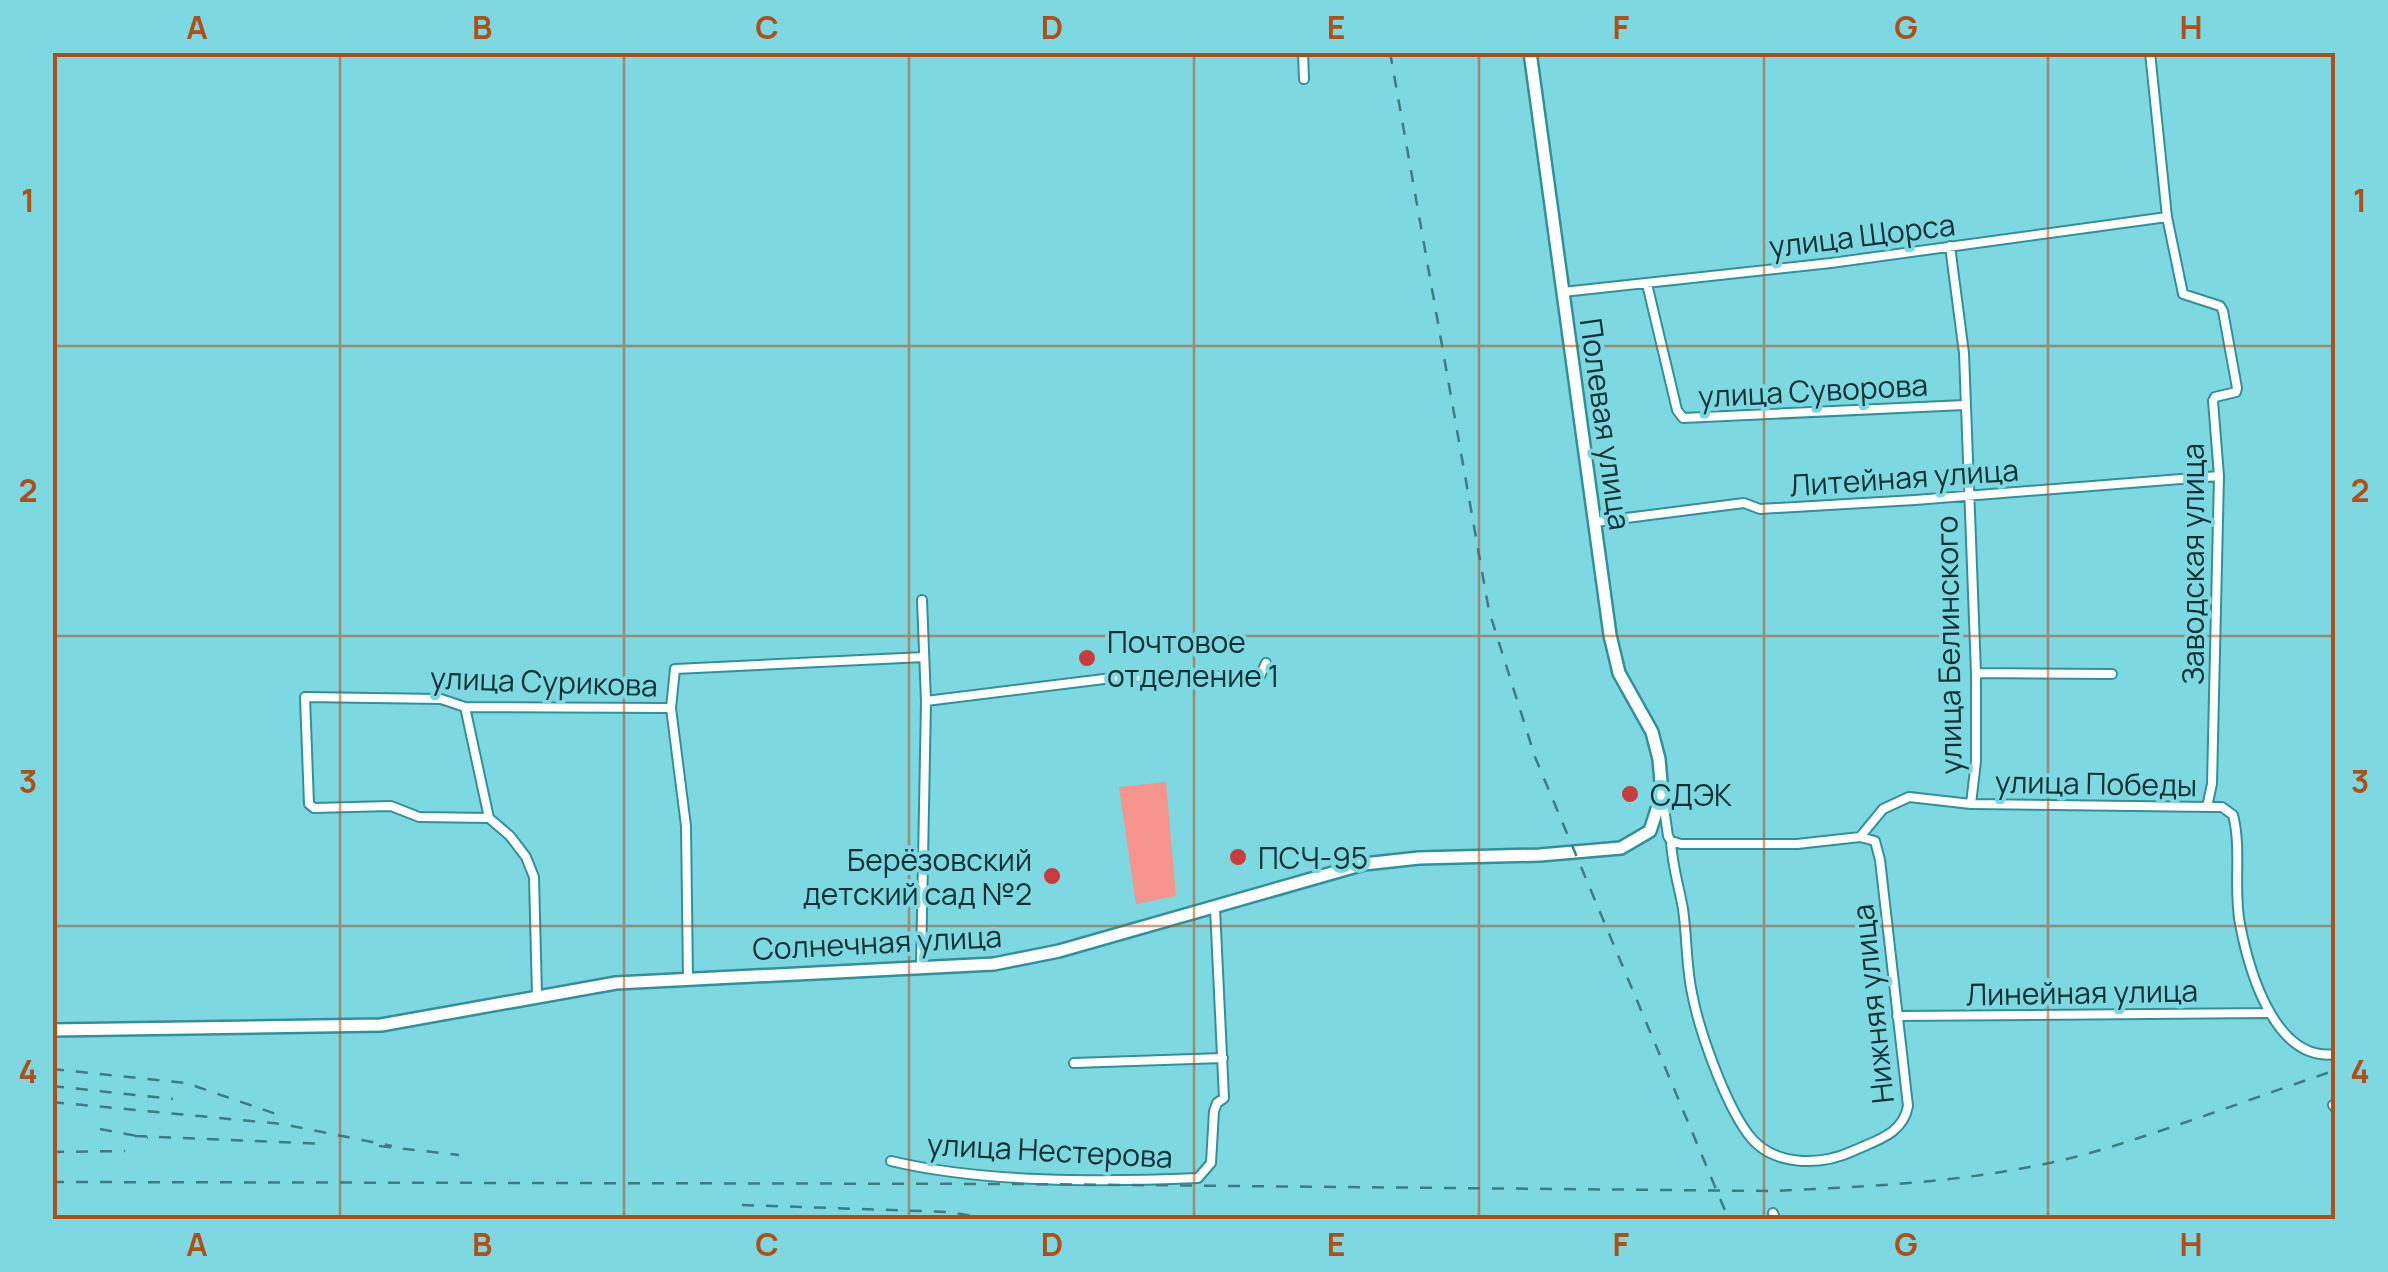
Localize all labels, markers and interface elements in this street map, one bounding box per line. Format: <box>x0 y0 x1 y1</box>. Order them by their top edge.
text: A <box>186 5 208 49</box>
text: B <box>472 5 492 49</box>
text: C <box>755 5 779 49</box>
text: D <box>1041 5 1063 49</box>
text: E <box>1327 5 1345 49</box>
text: F <box>1613 5 1630 49</box>
text: G <box>1894 5 1918 49</box>
text: H <box>2179 5 2203 49</box>
text: 1 <box>21 178 35 222</box>
text: 1 <box>2353 178 2367 222</box>
street label: улица Щорса <box>1767 203 1957 267</box>
street label: Полевая улица <box>1571 316 1641 532</box>
street label: улица Суворова <box>1697 364 1929 416</box>
street label: Заводская улица <box>2172 443 2213 685</box>
street label: Литейная улица <box>1788 449 2020 505</box>
text: 2 <box>18 468 38 512</box>
text: 2 <box>2350 468 2370 512</box>
street label: улица Белинского <box>1925 515 1971 775</box>
place label: Почтовое отделение 1 <box>1107 621 1280 696</box>
marker: Почтовое отделение 1 <box>1076 647 1098 669</box>
street label: улица Сурикова <box>429 657 659 705</box>
text: 3 <box>19 759 37 803</box>
text: 3 <box>2351 759 2369 803</box>
street label: улица Победы <box>1994 761 2198 805</box>
place label: СДЭК <box>1650 774 1732 815</box>
marker: СДЭК <box>1619 783 1641 805</box>
place label: ПСЧ-95 <box>1258 837 1368 878</box>
place label: Берёзовский детский сад №2 <box>803 839 1032 914</box>
marker: ПСЧ-95 <box>1227 846 1249 868</box>
marker: Берёзовский детский сад №2 <box>1041 865 1063 887</box>
street label: Нижняя улица <box>1841 902 1903 1106</box>
street label: Солнечная улица <box>751 915 1003 969</box>
street label: Линейная улица <box>1966 969 2198 1015</box>
text: 4 <box>18 1049 38 1093</box>
text: 4 <box>2350 1049 2370 1093</box>
street label: улица Нестерова <box>926 1123 1174 1177</box>
text: A <box>186 1222 208 1266</box>
text: B <box>472 1222 492 1266</box>
text: C <box>755 1222 779 1266</box>
text: D <box>1041 1222 1063 1266</box>
text: E <box>1327 1222 1345 1266</box>
text: F <box>1613 1222 1630 1266</box>
text: G <box>1894 1222 1918 1266</box>
text: H <box>2179 1222 2203 1266</box>

